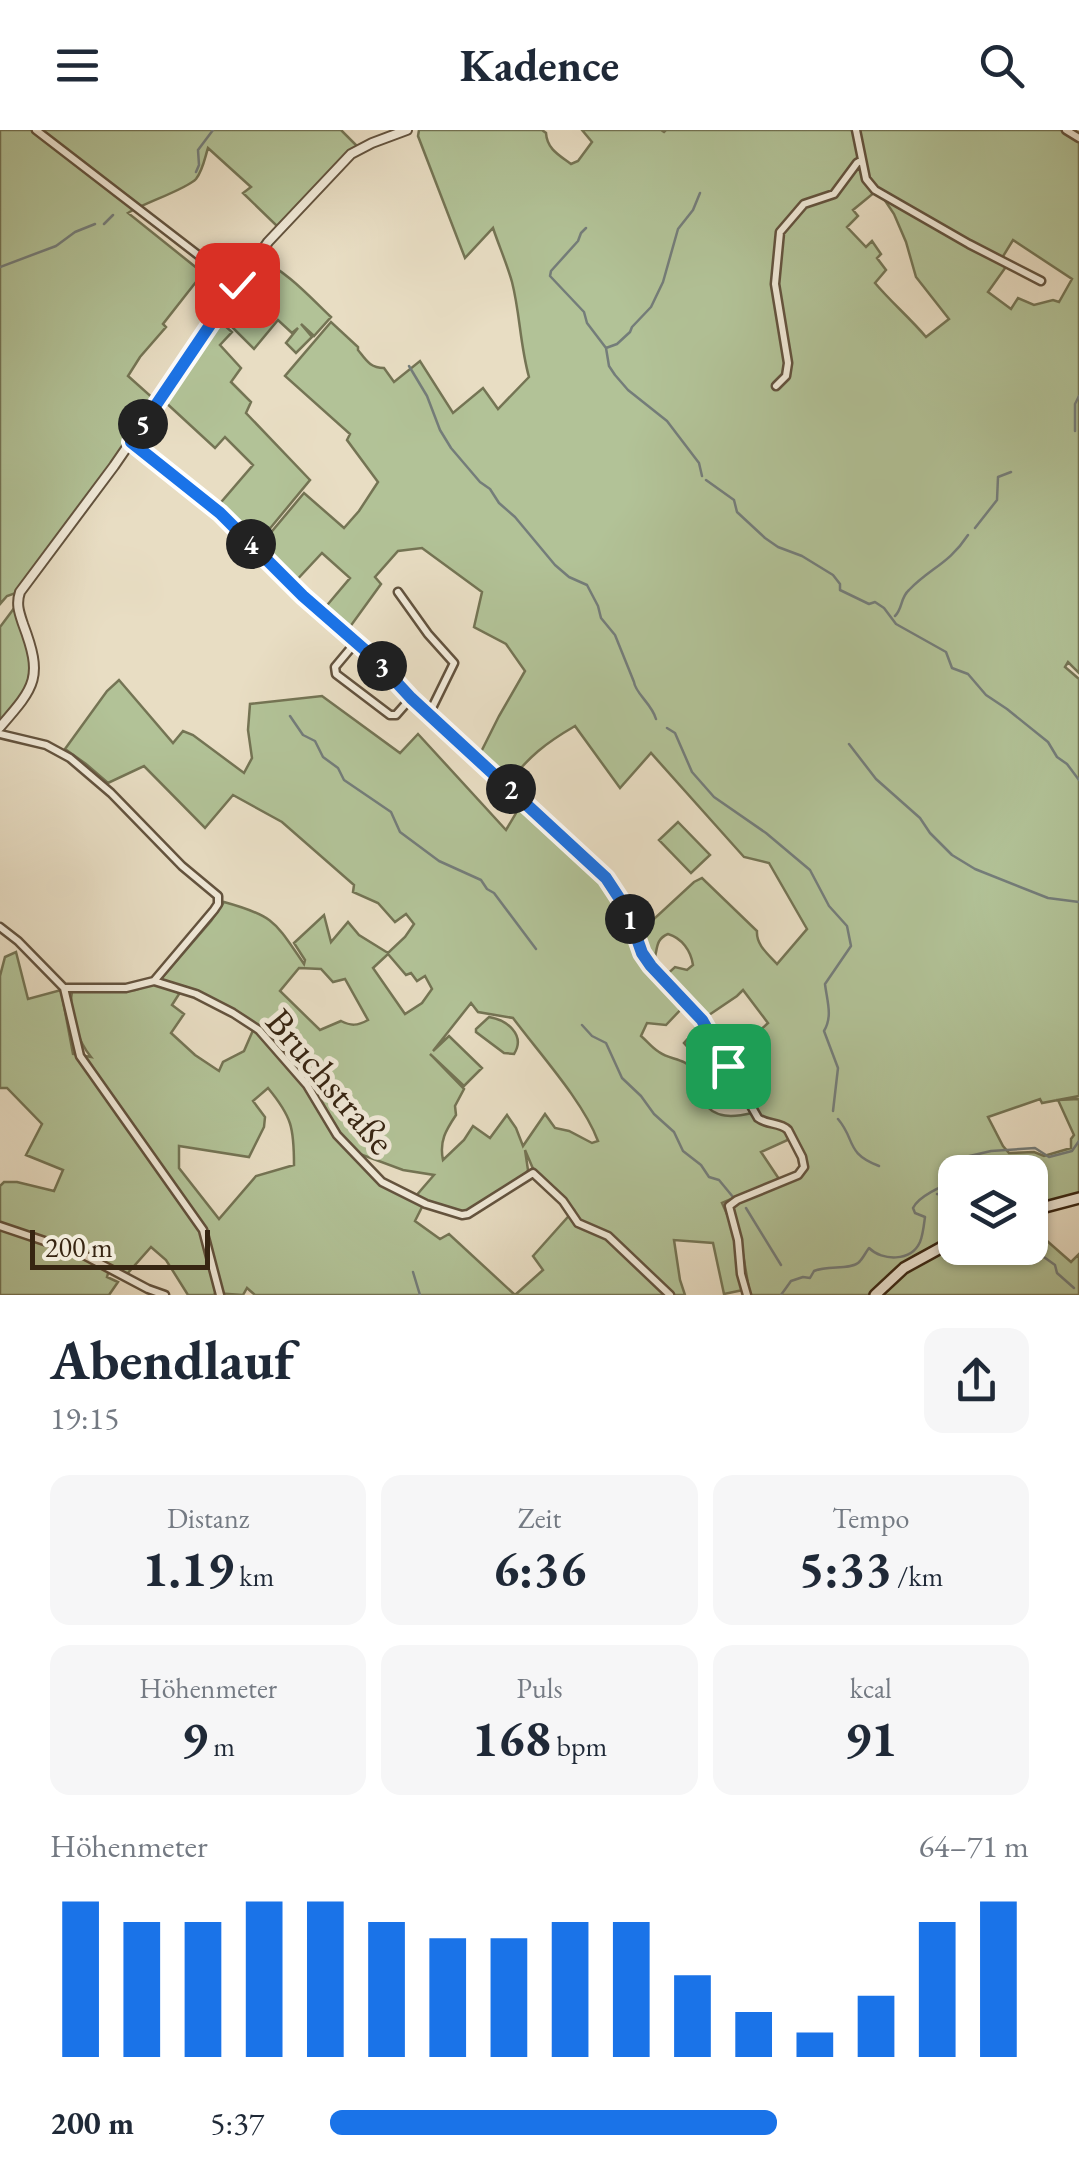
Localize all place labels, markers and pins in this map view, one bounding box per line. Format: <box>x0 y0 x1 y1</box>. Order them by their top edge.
pin <box>195 243 280 328</box>
pin: 5 <box>118 399 168 449</box>
pin: 4 <box>226 519 276 569</box>
pin: 3 <box>357 641 407 691</box>
pin: 2 <box>486 764 536 814</box>
pin: 1 <box>605 894 655 944</box>
pin <box>686 1024 771 1109</box>

